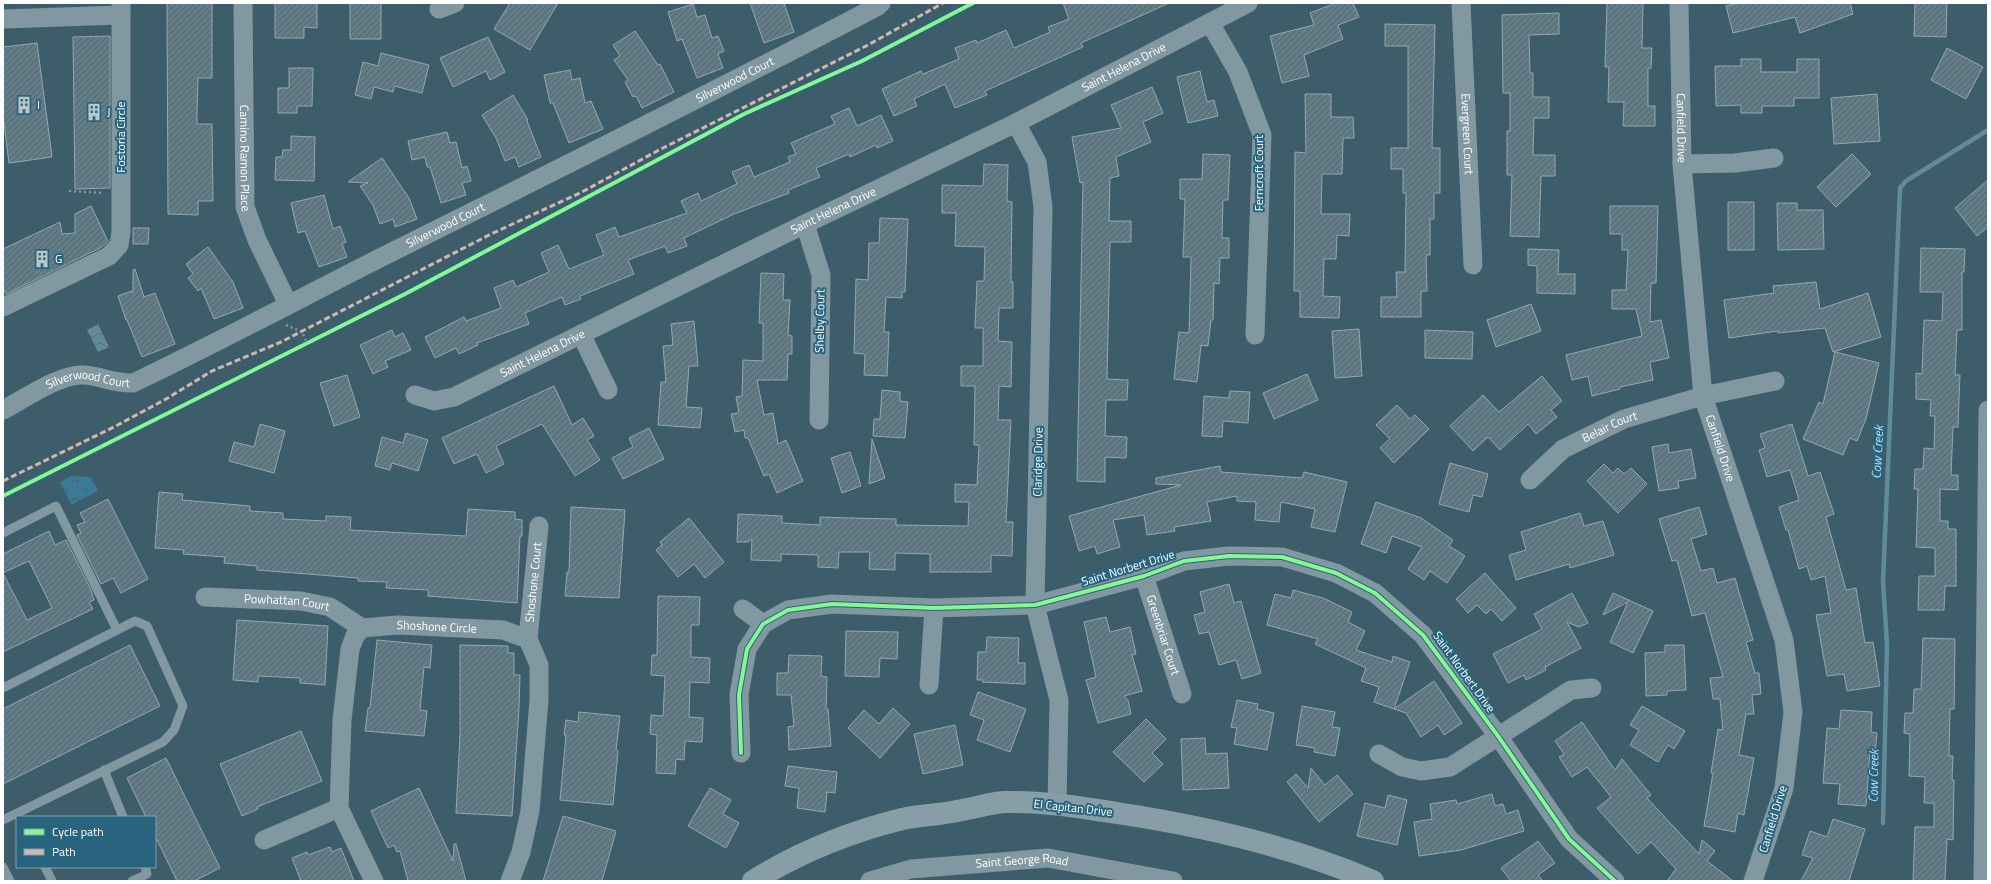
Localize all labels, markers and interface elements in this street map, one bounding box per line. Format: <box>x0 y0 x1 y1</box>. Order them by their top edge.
street label: Saint Helena Drive <box>1078 37 1169 97</box>
street label: Silverwood Court <box>692 51 778 107</box>
street label: Evergreen Court <box>1456 93 1479 176</box>
street label: Canfield Drive <box>1672 93 1692 163</box>
building icon: I <box>14 95 34 115</box>
place label: I <box>37 95 40 114</box>
street label: Fostoria Circle <box>111 101 130 173</box>
building icon: J <box>84 102 104 122</box>
place label: J <box>107 102 110 121</box>
street label: Camino Ramon Place <box>235 105 256 214</box>
street label: Ferncroft Court <box>1249 134 1268 211</box>
street label: Saint Helena Drive <box>787 181 879 239</box>
street label: Silverwood Court <box>402 197 489 253</box>
building icon: G <box>32 249 52 269</box>
place label: G <box>55 249 62 268</box>
street label: Shelby Court <box>809 288 830 353</box>
street label: Saint Helena Drive <box>496 324 588 382</box>
street label: Silverwood Court <box>42 365 131 394</box>
street label: Belair Court <box>1578 405 1640 447</box>
street label: Canfield Drive <box>1701 412 1741 484</box>
water label: Cow Creek <box>1866 423 1888 479</box>
street label: Claridge Drive <box>1027 427 1048 497</box>
street label: Shoshone Court <box>520 541 546 623</box>
street label: Saint Norbert Drive <box>1079 544 1177 591</box>
street label: Powhattan Court <box>244 589 332 616</box>
street label: Greenbriar Court <box>1142 592 1186 678</box>
street label: Shoshone Circle <box>396 615 477 638</box>
street label: Saint Norbert Drive <box>1428 627 1500 716</box>
water label: Cow Creek <box>1863 747 1884 803</box>
street label: Canfield Drive <box>1753 783 1792 855</box>
street label: El Capitan Drive <box>1033 794 1113 821</box>
legend <box>16 816 156 868</box>
text: Cycle path <box>52 822 104 841</box>
text: Path <box>52 842 76 861</box>
street label: Saint George Road <box>975 848 1070 873</box>

